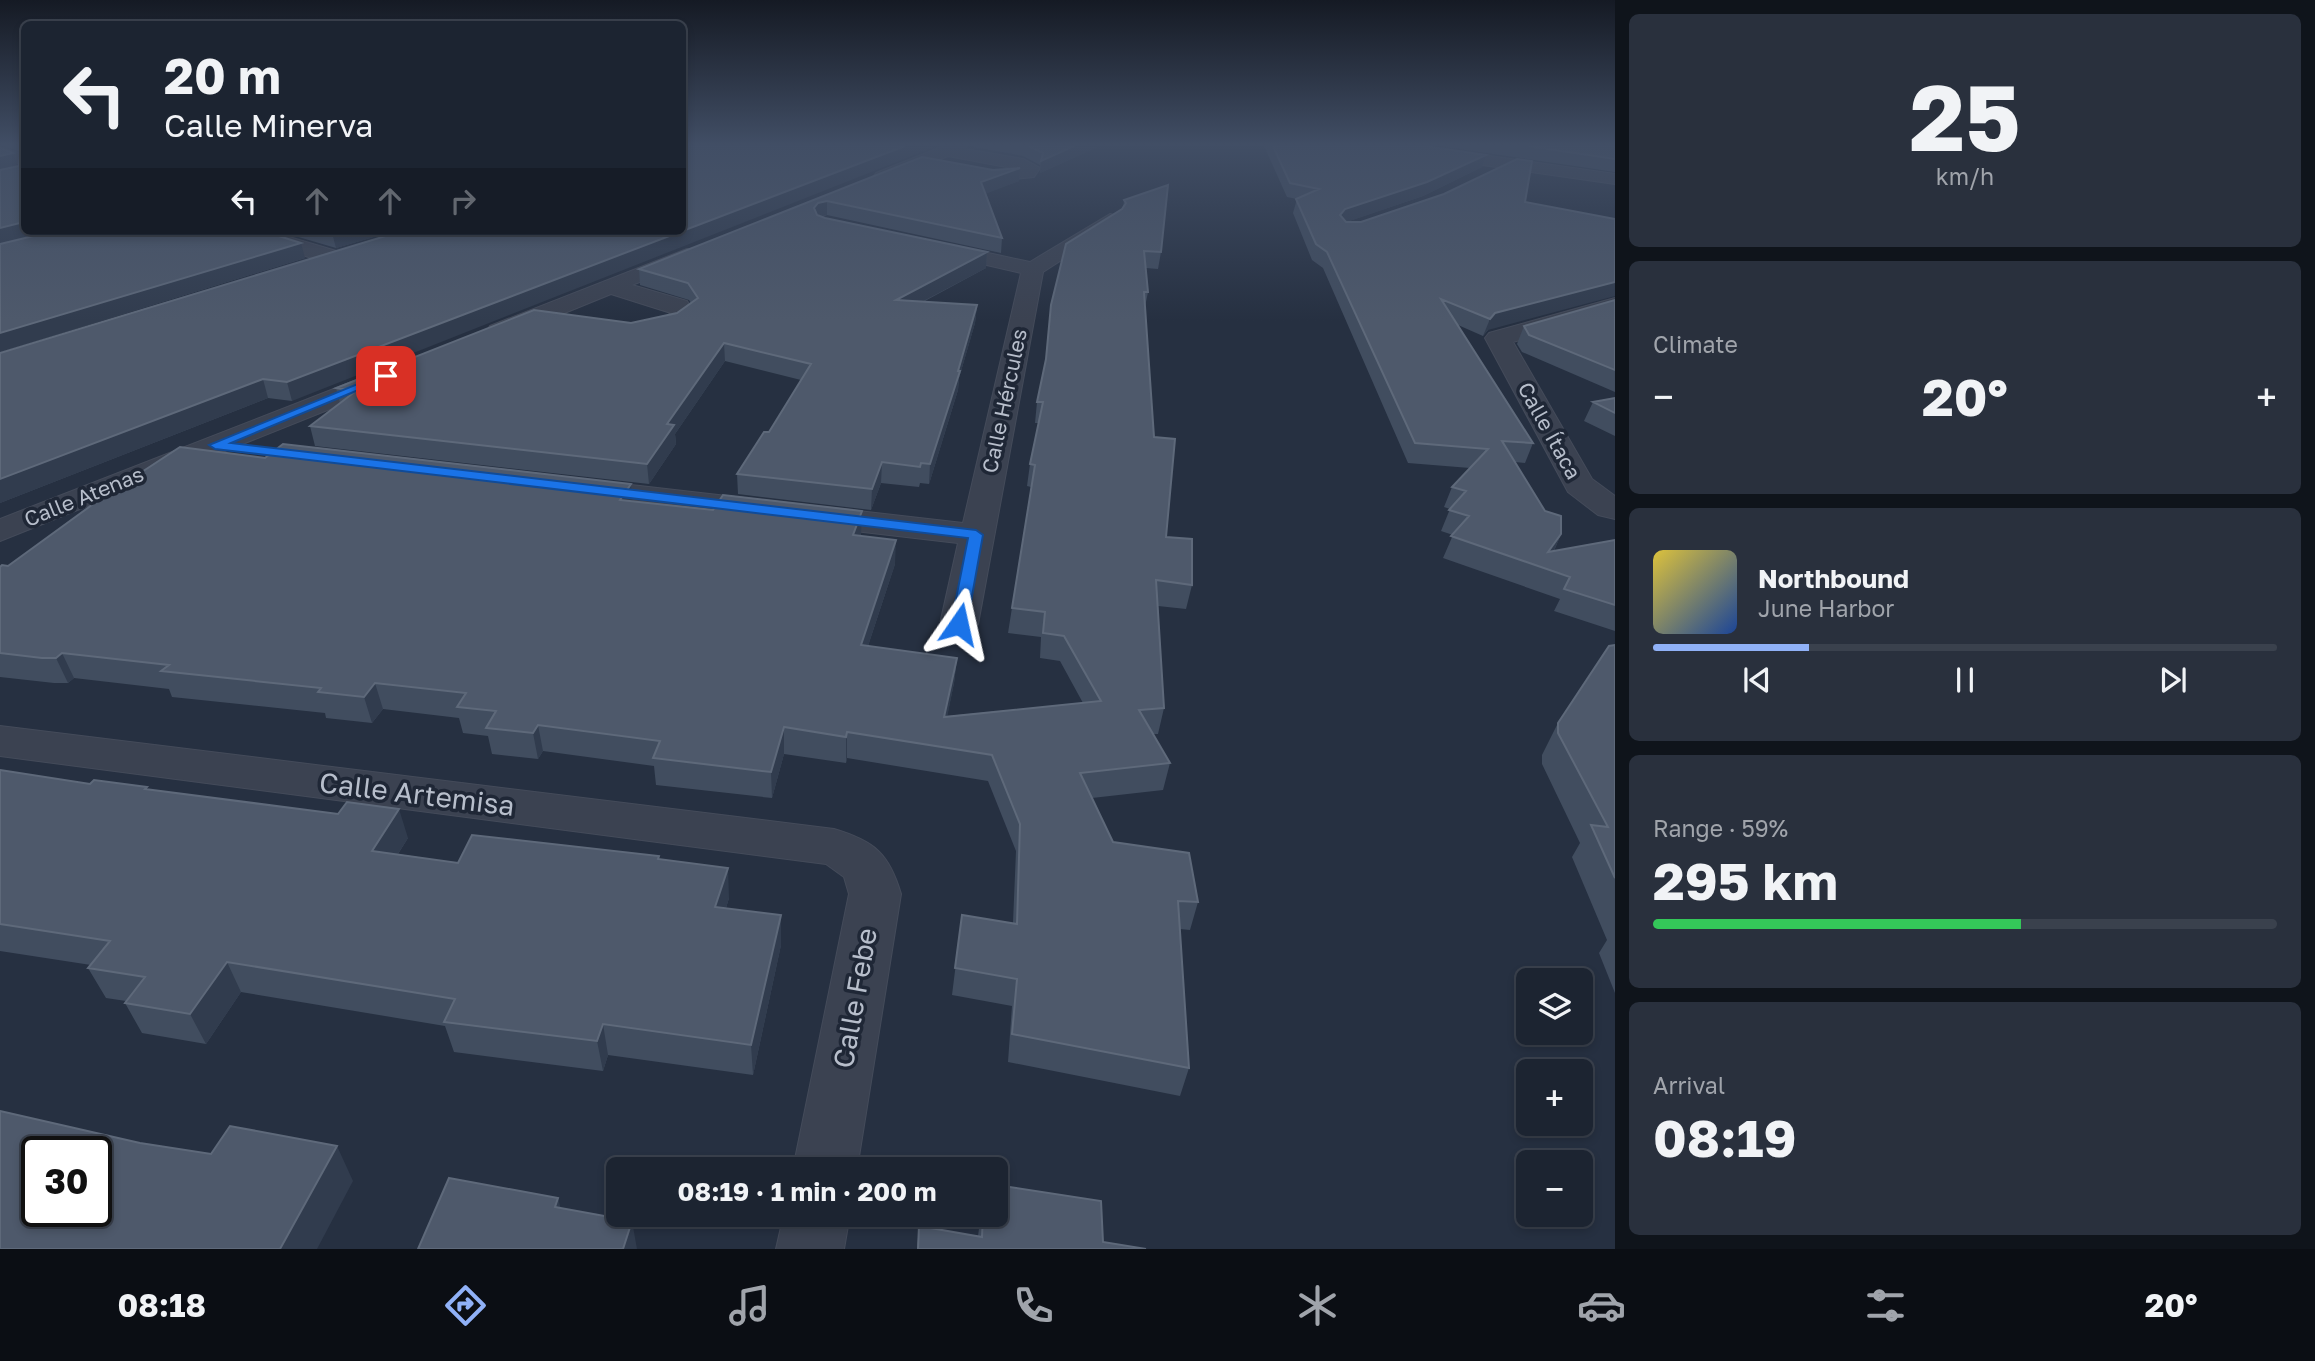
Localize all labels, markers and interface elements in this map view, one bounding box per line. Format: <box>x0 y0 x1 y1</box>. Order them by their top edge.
text: 20 m <box>164 46 281 105</box>
icon: left <box>49 49 140 140</box>
text: 25 <box>1909 62 2021 171</box>
text: Calle Minerva <box>164 106 373 144</box>
text: km/h <box>1936 162 1994 190</box>
icon: left <box>225 182 263 220</box>
icon: ahead <box>298 182 336 220</box>
icon: ahead <box>371 182 409 220</box>
icon: right <box>444 182 482 220</box>
street label: Calle Hércules <box>976 326 1032 475</box>
text: Climate <box>1653 330 1738 358</box>
pin <box>356 346 416 406</box>
icon: arrive <box>367 357 405 395</box>
text: 20° <box>1922 365 2008 427</box>
text: − <box>1653 374 1674 419</box>
text: + <box>2256 374 2277 419</box>
street label: Calle Ítaca <box>1513 377 1587 484</box>
street label: Calle Atenas <box>20 460 147 532</box>
text: Northbound <box>1758 563 1909 594</box>
position arrow <box>922 587 996 661</box>
text: June Harbor <box>1758 594 1894 622</box>
icon: previous <box>1738 661 1776 699</box>
icon: pause <box>1946 661 1984 699</box>
icon: next <box>2154 661 2192 699</box>
street label: Calle Artemisa <box>318 765 517 822</box>
text: Range · 59% <box>1653 814 1788 842</box>
text: 295 km <box>1653 849 1838 911</box>
street label: Calle Febe <box>826 925 883 1071</box>
map controls <box>1516 968 1593 1227</box>
button: layers <box>1516 968 1593 1045</box>
button: + <box>1516 1059 1593 1136</box>
text: Arrival <box>1653 1071 1725 1099</box>
text: 08:19 <box>1653 1106 1797 1168</box>
speed limit sign: 30 <box>21 1136 112 1227</box>
button: − <box>1516 1150 1593 1227</box>
text: 08:19 · 1 min · 200 m <box>678 1176 936 1207</box>
icon: directions <box>441 1281 490 1330</box>
icon: music <box>725 1281 774 1330</box>
icon: phone <box>1009 1281 1058 1330</box>
icon: climate <box>1293 1281 1342 1330</box>
icon: car <box>1577 1281 1626 1330</box>
icon: filters <box>1861 1281 1910 1330</box>
text: 08:18 <box>117 1286 206 1324</box>
text: 20° <box>2145 1286 2197 1324</box>

